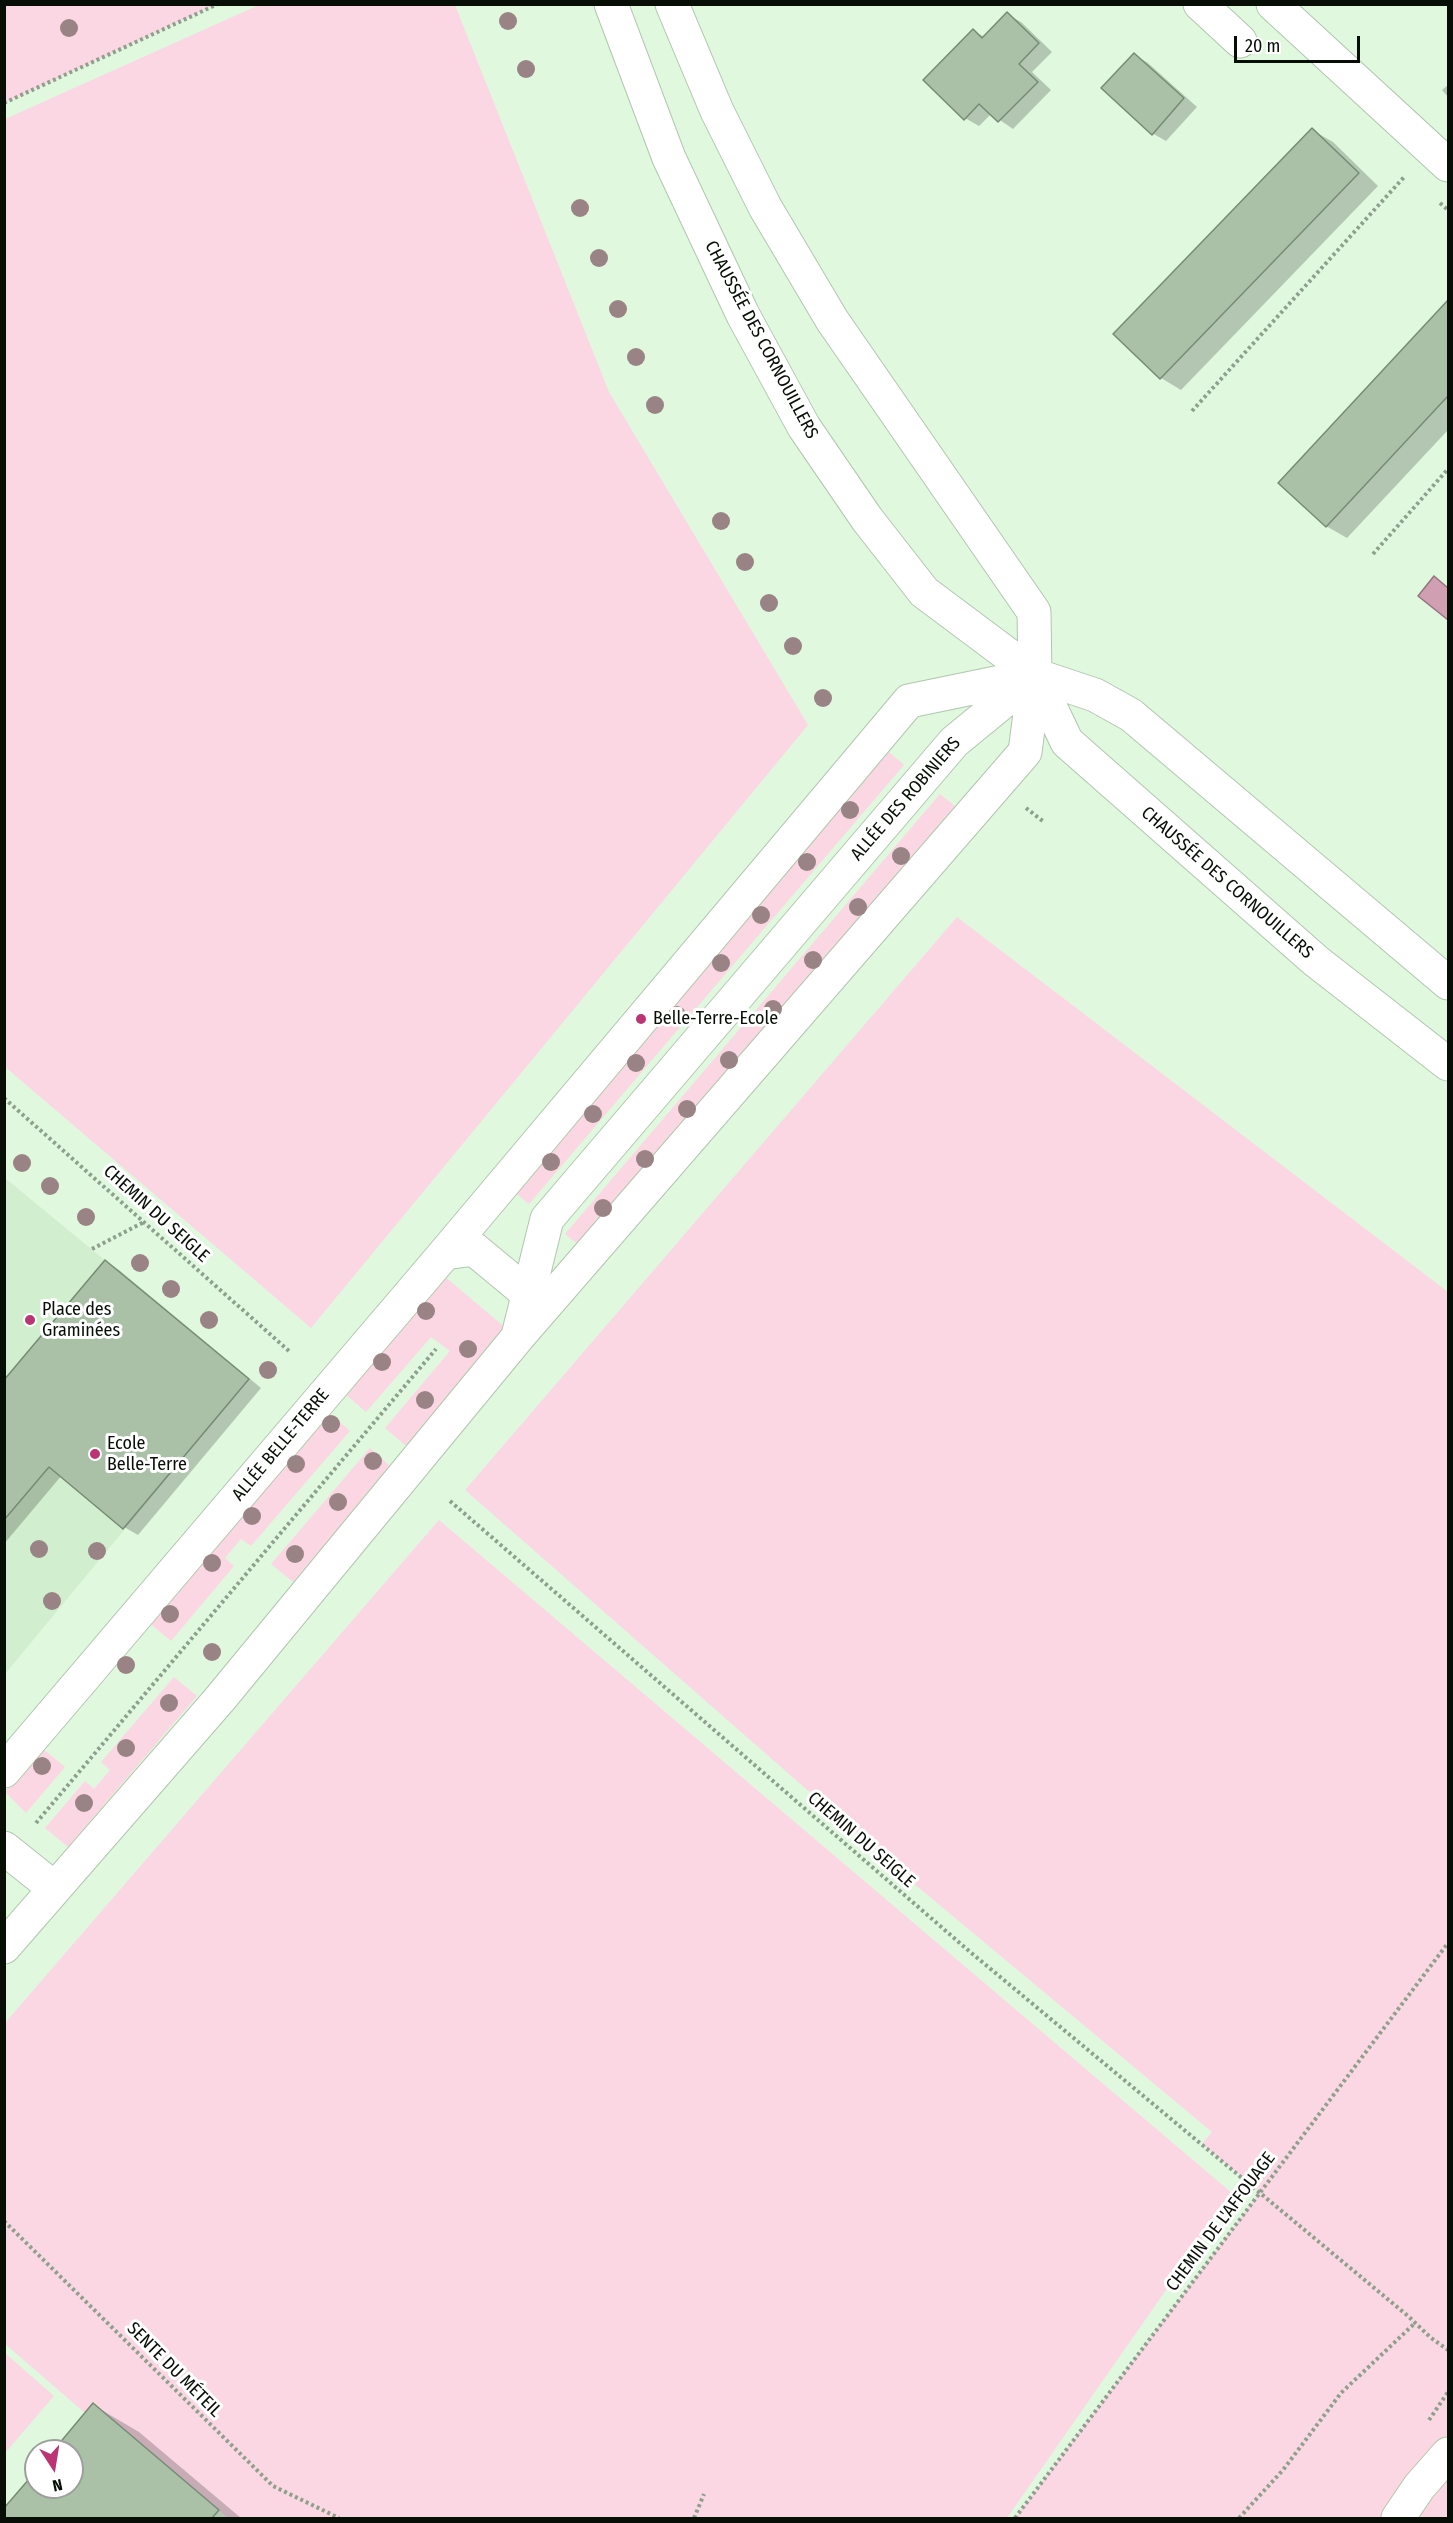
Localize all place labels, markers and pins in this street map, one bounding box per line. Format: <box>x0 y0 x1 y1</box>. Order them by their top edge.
place label: Belle-Terre-Ecole <box>653 1008 778 1030</box>
marker: Belle-Terre-Ecole <box>634 1012 648 1026</box>
place label: Place des Graminées <box>42 1299 120 1342</box>
marker: Place des Graminées <box>23 1313 37 1327</box>
place label: Ecole Belle-Terre <box>107 1433 187 1476</box>
marker: Ecole Belle-Terre <box>88 1447 102 1461</box>

